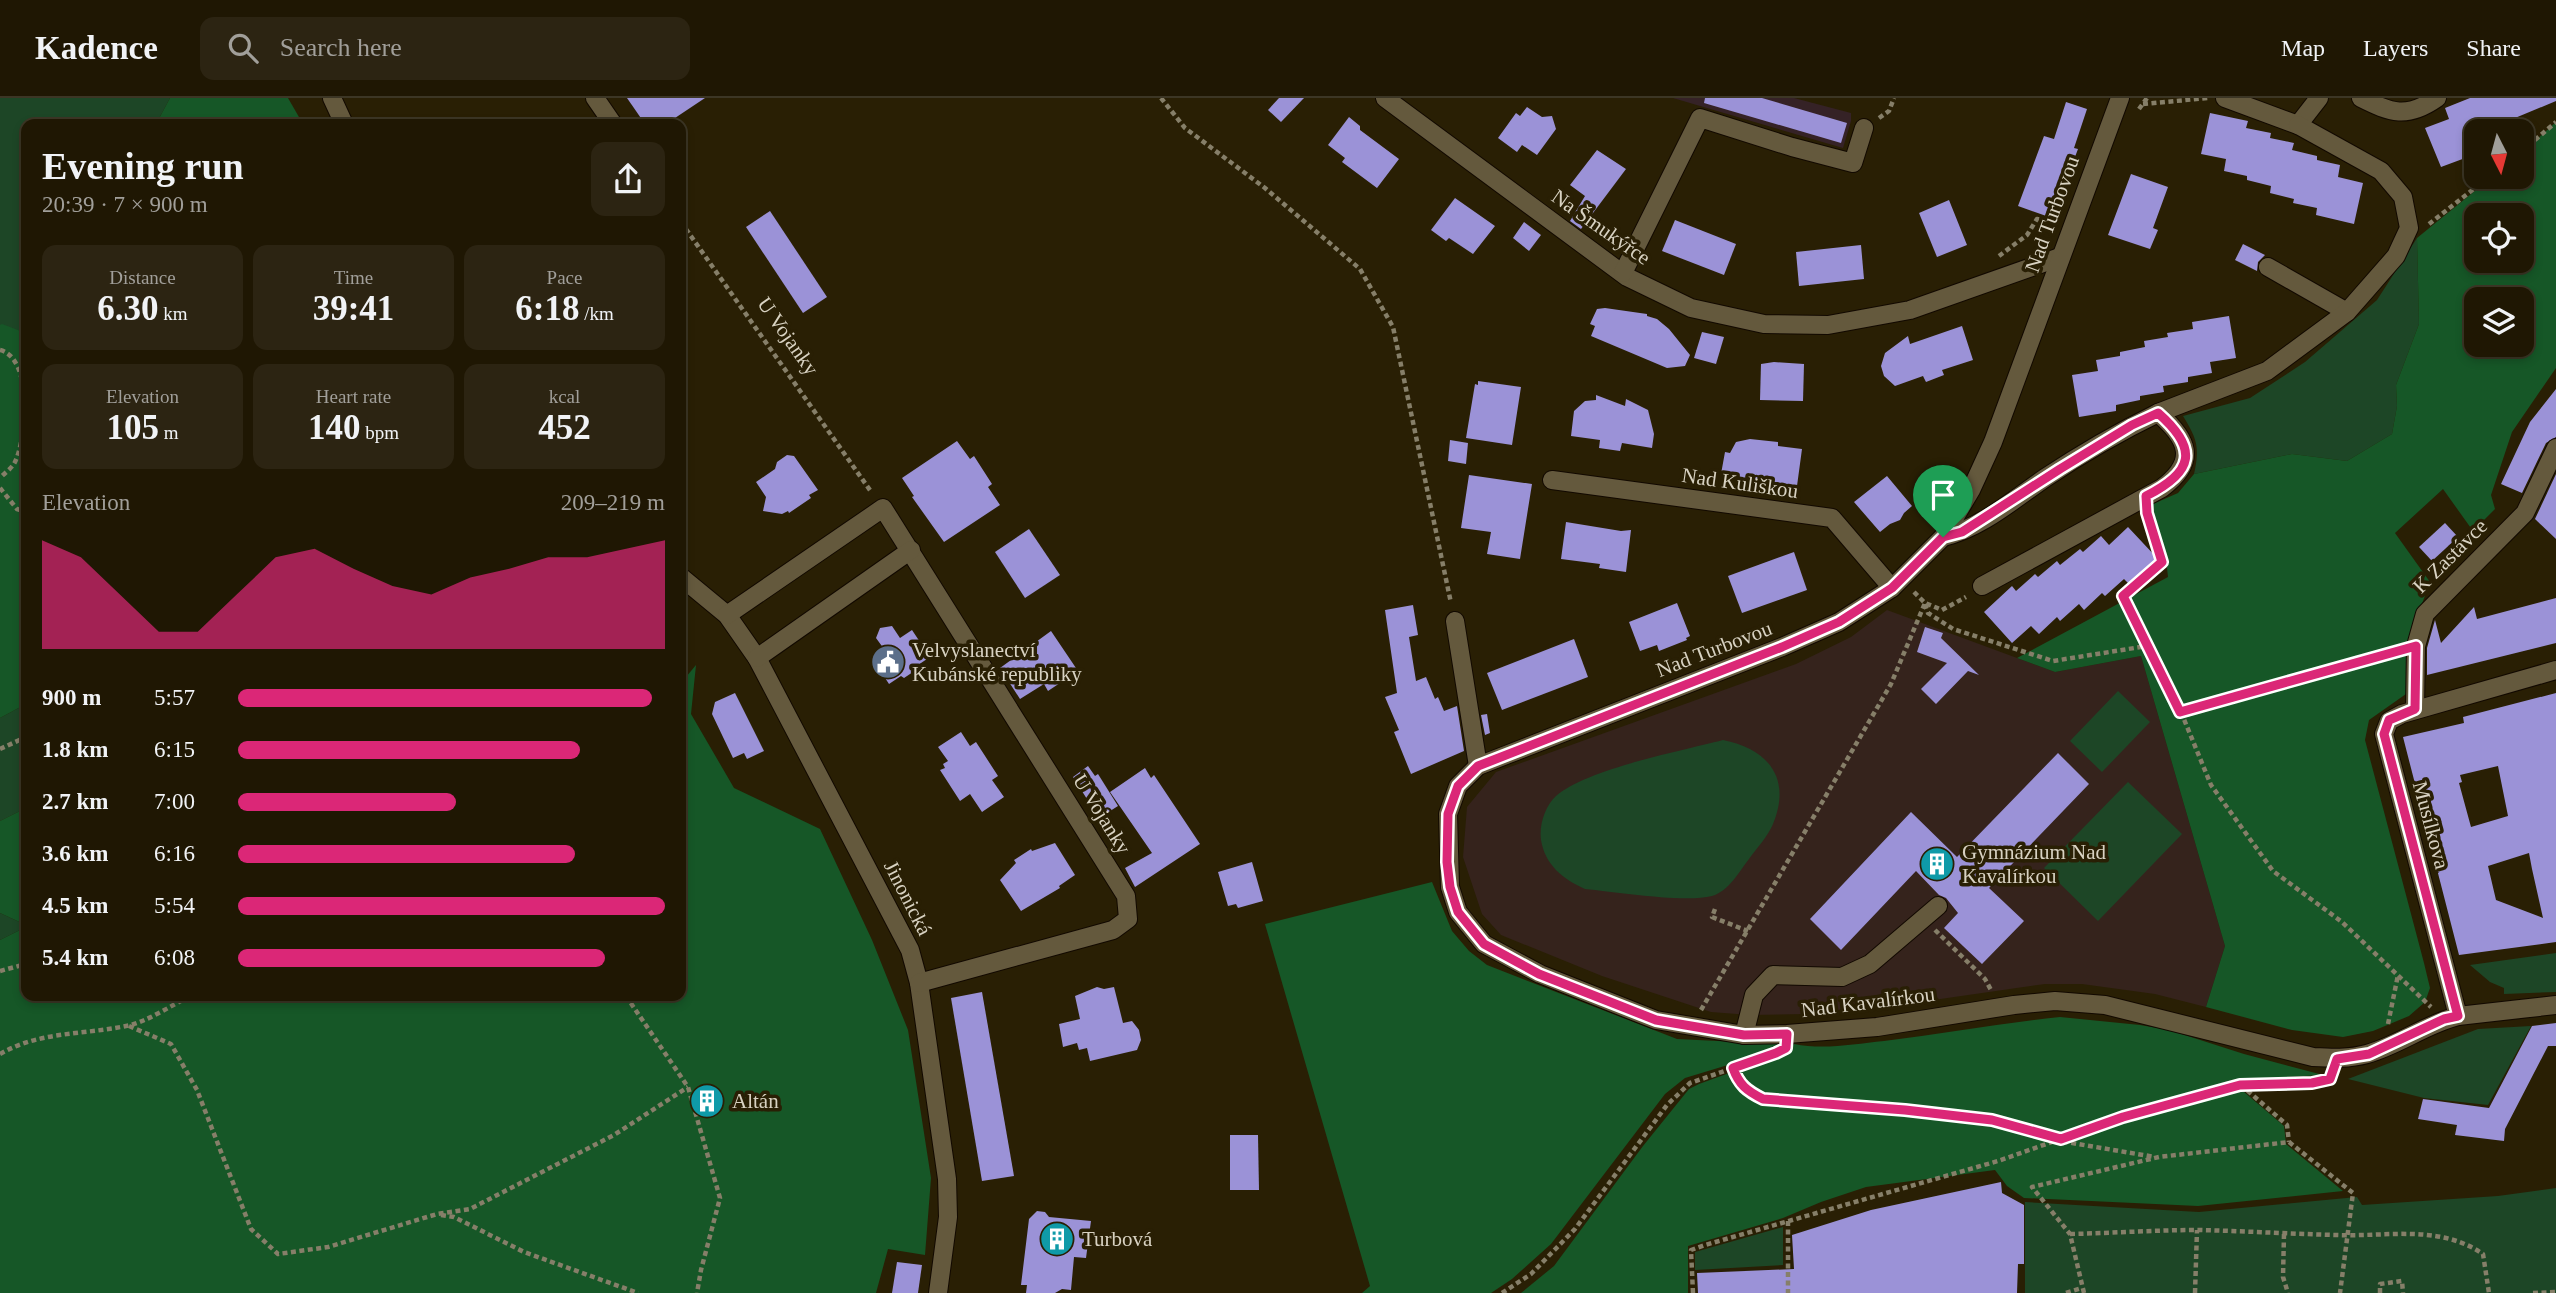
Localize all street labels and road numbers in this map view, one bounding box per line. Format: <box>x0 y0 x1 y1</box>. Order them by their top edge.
street label: Nad Turbovou <box>2020 152 2084 275</box>
street label: Na Šmukýřce <box>1547 184 1655 270</box>
street label: U Vojanky <box>752 292 824 380</box>
street label: Nad Kuliškou <box>1680 463 1800 503</box>
street label: K Zastávce <box>2408 514 2492 598</box>
street label: Nad Turbovou <box>1653 616 1776 682</box>
street label: U Vojanky <box>1068 770 1136 859</box>
street label: Musílkova <box>2408 779 2454 872</box>
street label: Jinonická <box>879 857 937 940</box>
street label: Nad Kavalírkou <box>1800 982 1937 1022</box>

